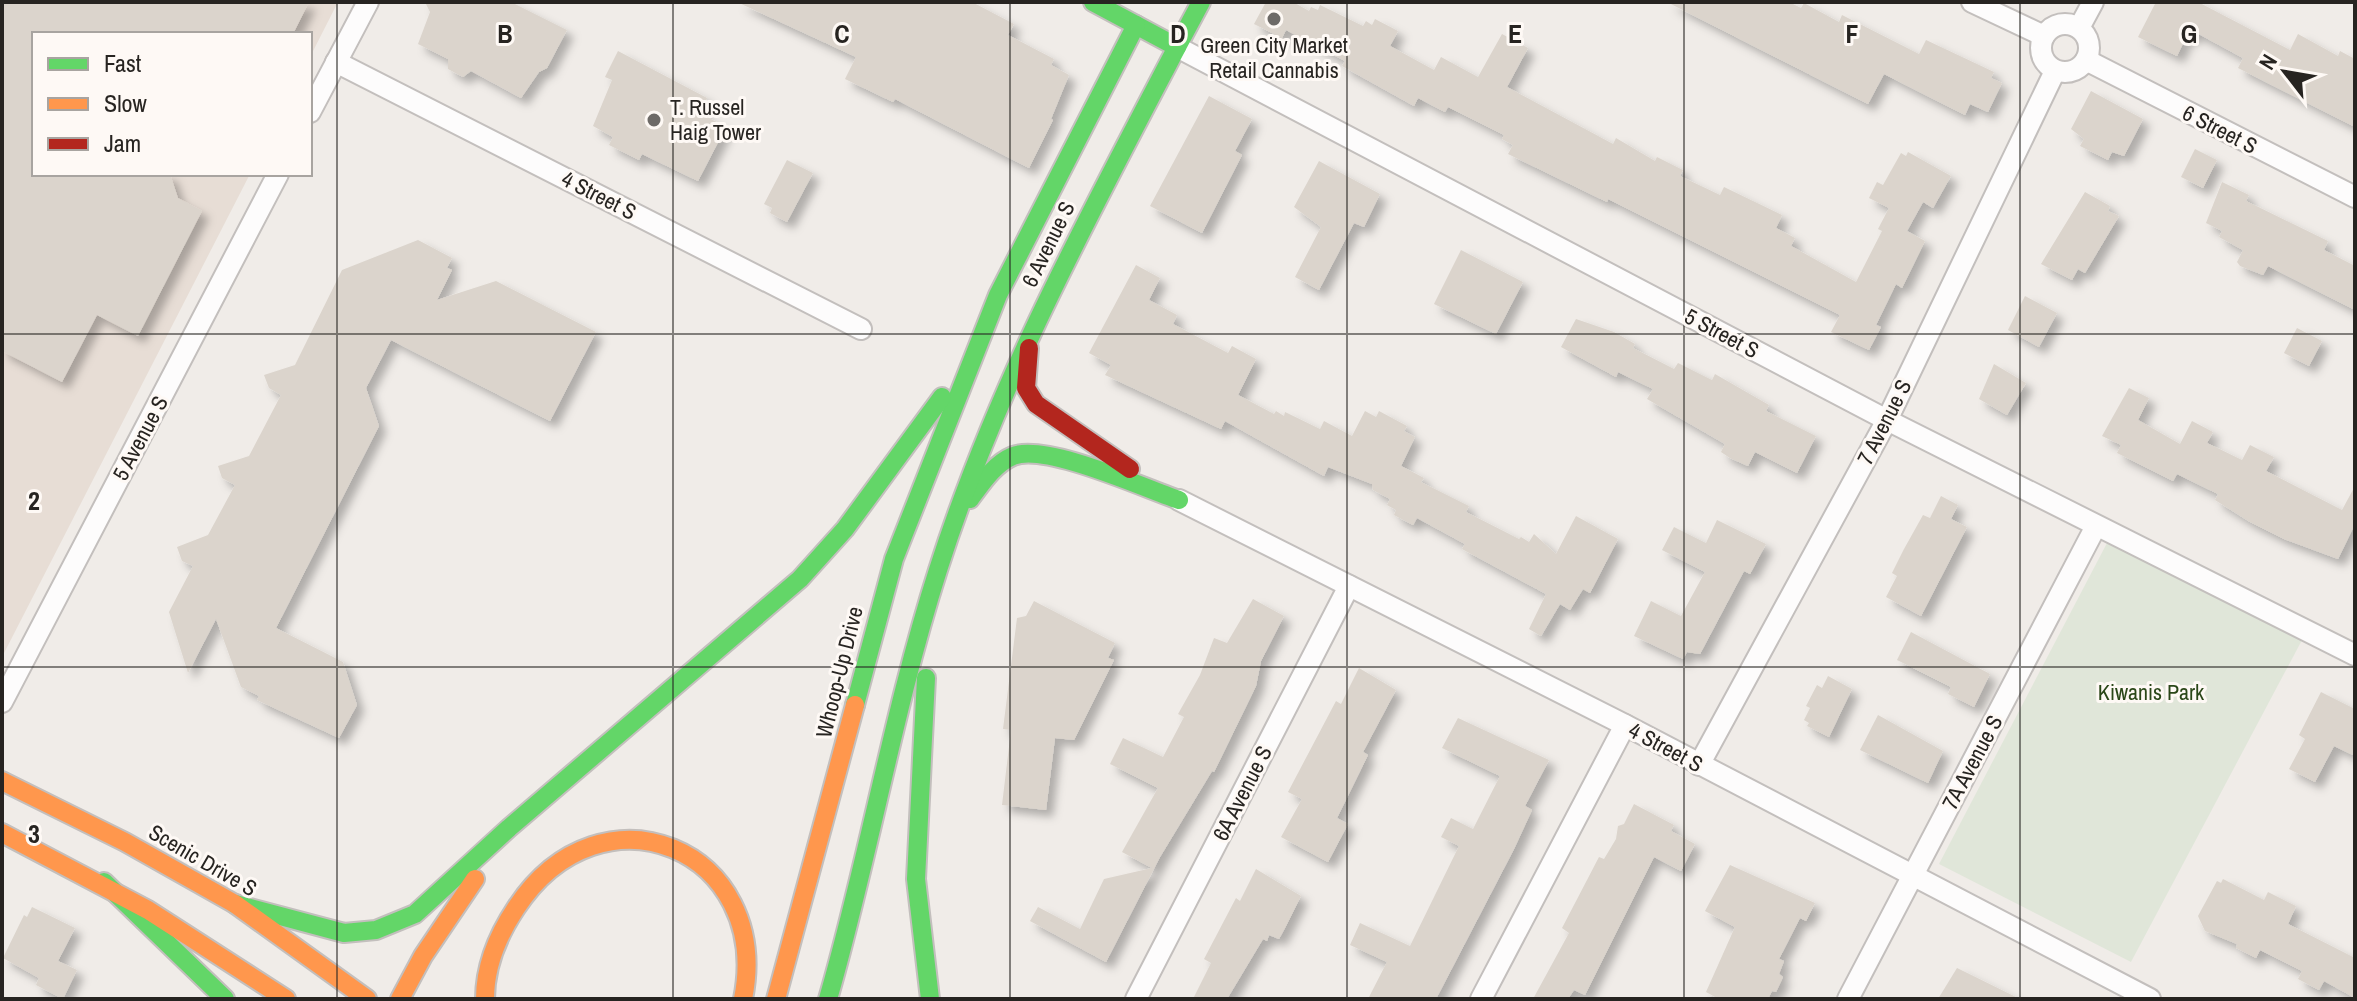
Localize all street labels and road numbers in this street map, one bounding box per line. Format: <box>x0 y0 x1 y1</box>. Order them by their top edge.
street label: 6 Street S <box>2177 97 2263 161</box>
street label: 4 Street S <box>556 163 642 227</box>
street label: 6 Avenue S <box>1014 196 1082 292</box>
street label: 5 Street S <box>1680 301 1764 365</box>
street label: 7 Avenue S <box>1850 374 1918 470</box>
street label: 5 Avenue S <box>105 390 175 486</box>
street label: Whoop-Up Drive <box>808 603 870 741</box>
street label: 7A Avenue S <box>1935 709 2009 815</box>
street label: 4 Street S <box>1624 715 1708 779</box>
street label: 6A Avenue S <box>1205 740 1279 846</box>
street label: Scenic Drive S <box>143 817 263 903</box>

